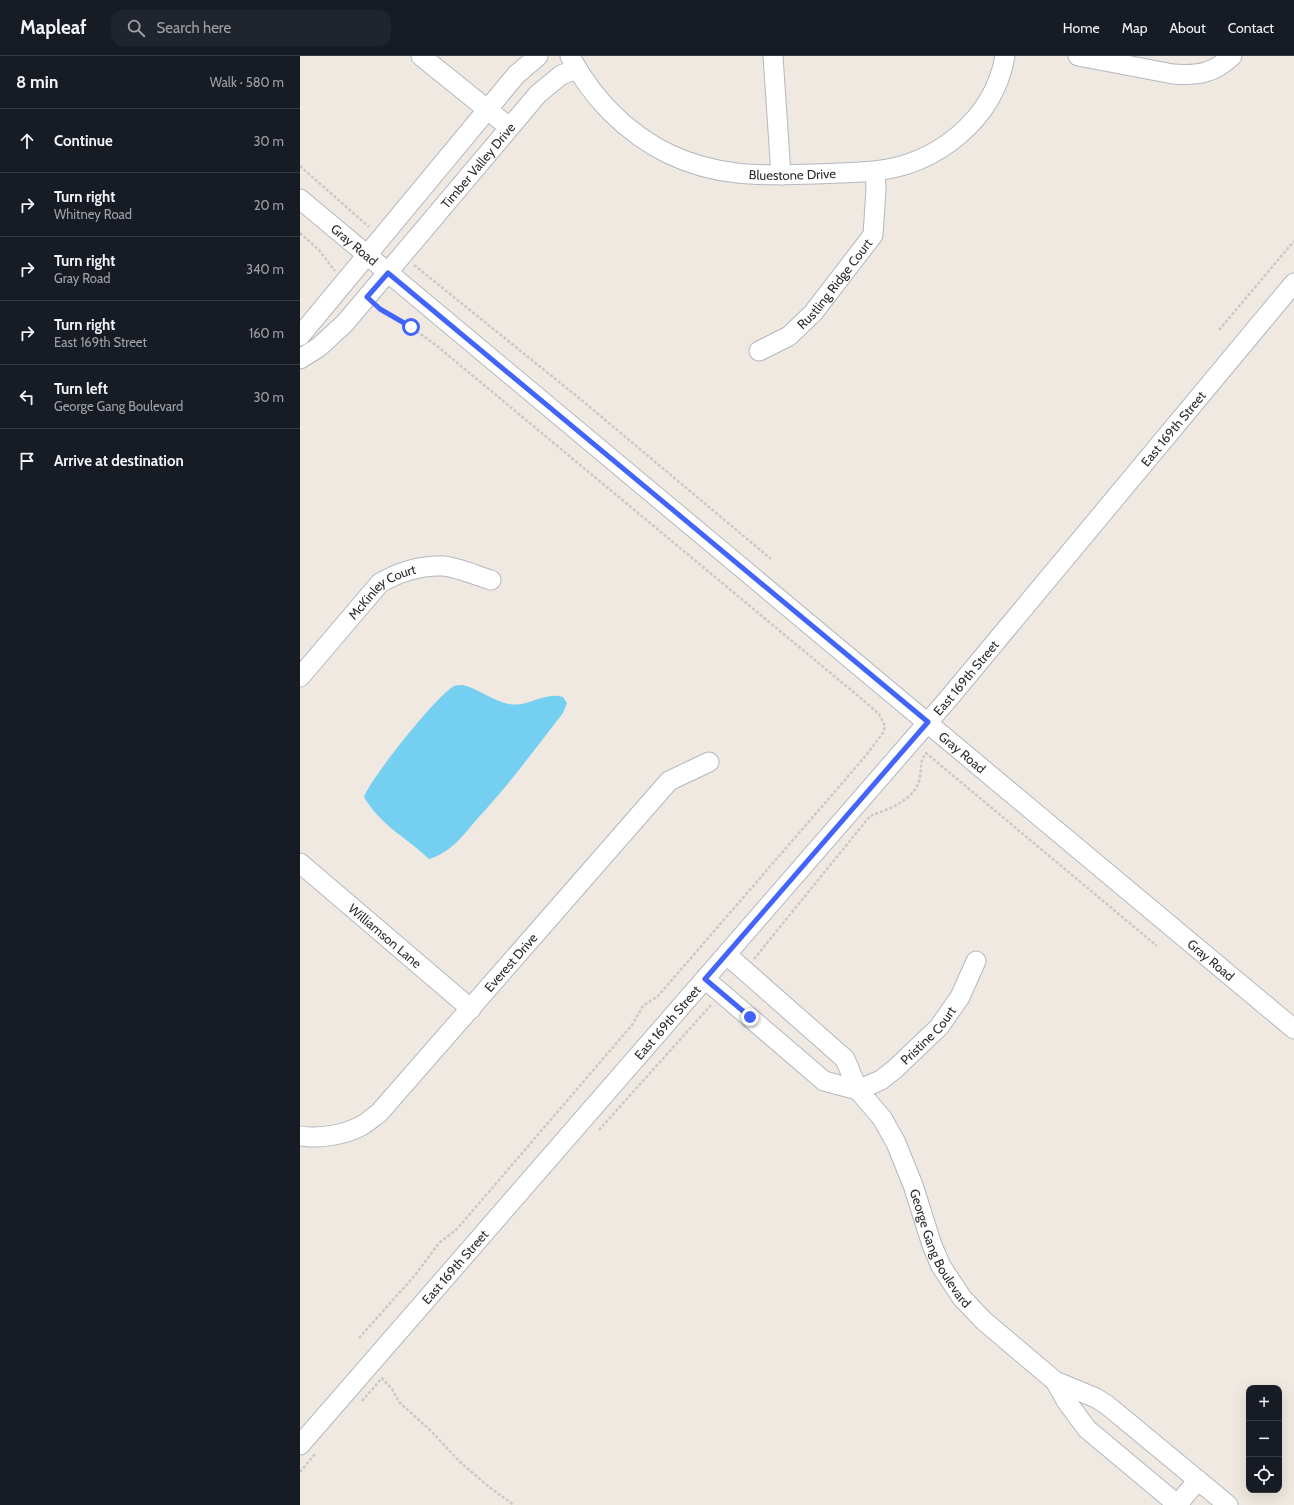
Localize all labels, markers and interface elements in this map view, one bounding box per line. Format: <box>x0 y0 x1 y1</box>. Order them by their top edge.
search box <box>111 10 391 46</box>
text: Mapleaf <box>20 16 87 39</box>
icon: search <box>125 17 147 39</box>
text: Search here <box>157 19 231 37</box>
text: Home <box>1063 19 1100 37</box>
text: Map <box>1122 19 1147 37</box>
text: About <box>1169 19 1206 37</box>
text: Contact <box>1228 19 1274 37</box>
text: 8 min <box>16 72 58 92</box>
text: Walk · 580 m <box>210 74 284 90</box>
street label: Timber Valley Drive <box>437 119 519 211</box>
icon: ahead <box>16 130 38 152</box>
text: Continue <box>54 132 113 150</box>
text: 30 m <box>254 133 284 149</box>
street label: Bluestone Drive <box>748 165 837 183</box>
text: Turn right <box>54 188 115 206</box>
icon: right <box>16 194 38 216</box>
text: 20 m <box>254 197 284 213</box>
text: Whitney Road <box>54 206 132 222</box>
street label: Gray Road <box>328 220 381 269</box>
street label: Rustling Ridge Court <box>794 235 876 332</box>
text: Turn right <box>54 252 115 270</box>
icon: right <box>16 258 38 280</box>
text: 340 m <box>246 261 284 277</box>
text: Gray Road <box>54 270 110 286</box>
text: Turn right <box>54 316 115 334</box>
route start <box>402 318 420 336</box>
icon: right <box>16 322 38 344</box>
text: 160 m <box>249 325 284 341</box>
text: East 169th Street <box>54 334 147 350</box>
text: Turn left <box>54 380 108 398</box>
icon: left <box>16 386 38 408</box>
street label: East 169th Street <box>1137 387 1209 469</box>
text: 30 m <box>254 389 284 405</box>
text: George Gang Boulevard <box>54 398 183 414</box>
icon: arrive <box>16 450 38 472</box>
text: Arrive at destination <box>54 452 184 470</box>
street label: McKinley Court <box>345 561 418 623</box>
street label: East 169th Street <box>930 636 1002 718</box>
street label: Gray Road <box>936 728 989 776</box>
street label: Williamson Lane <box>345 900 425 972</box>
street label: Everest Drive <box>481 929 541 995</box>
street label: Gray Road <box>1184 936 1238 984</box>
street label: East 169th Street <box>631 981 704 1063</box>
street label: Pristine Court <box>897 1003 959 1068</box>
route end <box>741 1008 759 1026</box>
street label: George Gang Boulevard <box>907 1187 975 1311</box>
street label: East 169th Street <box>418 1226 492 1307</box>
map controls <box>1246 1385 1282 1493</box>
button: + <box>1246 1385 1282 1421</box>
button: − <box>1246 1421 1282 1457</box>
button: locate <box>1246 1457 1282 1493</box>

